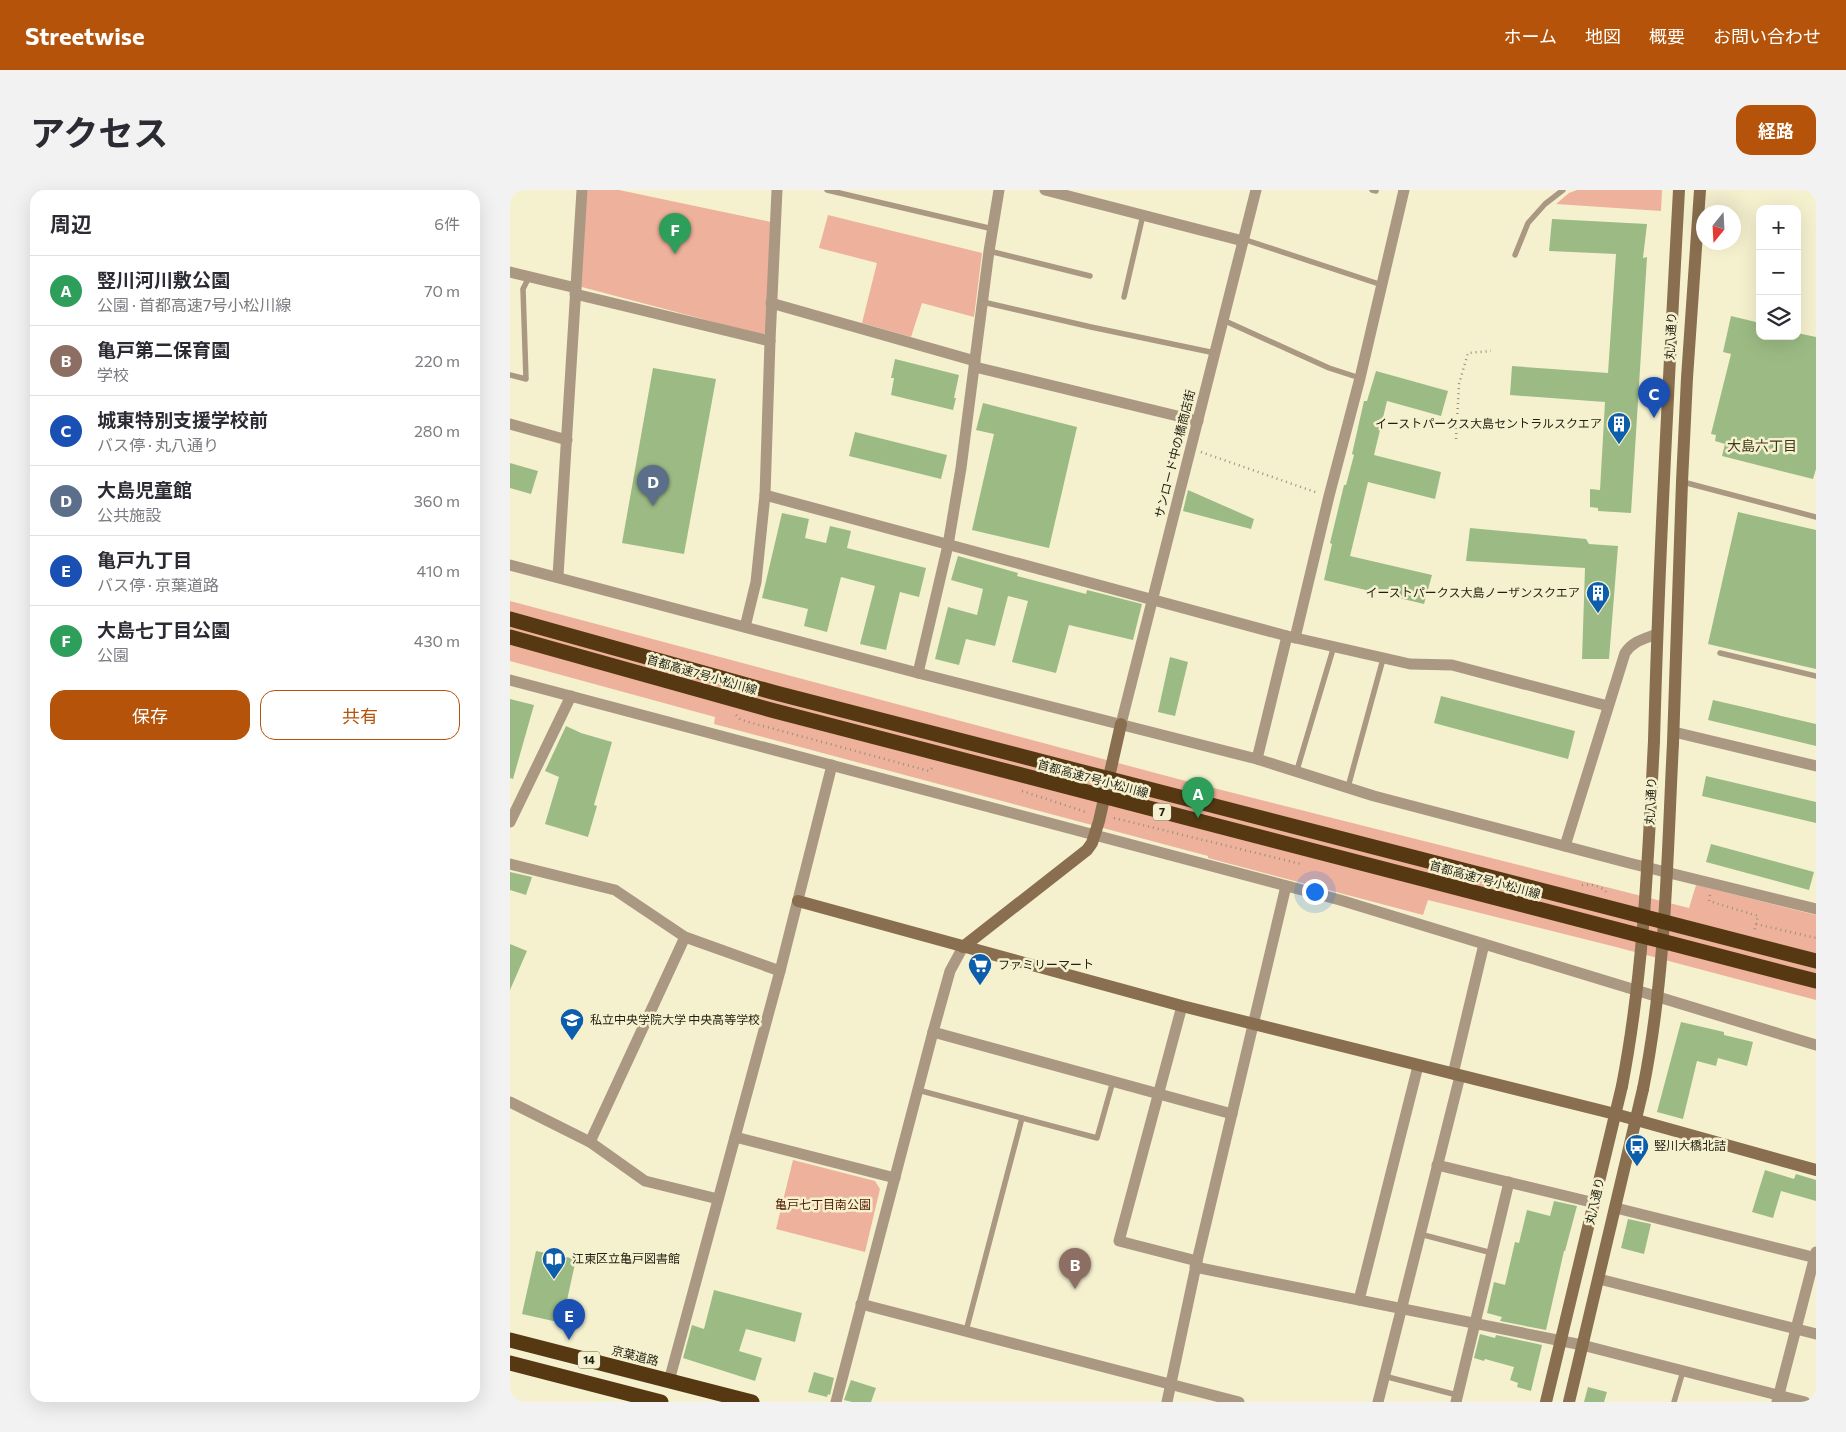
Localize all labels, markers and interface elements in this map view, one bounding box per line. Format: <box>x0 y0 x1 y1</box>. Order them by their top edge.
text: Streetwise <box>25 21 145 50</box>
text: ホーム <box>1504 25 1557 47</box>
text: 地図 <box>1585 25 1621 47</box>
text: 概要 <box>1649 25 1685 47</box>
text: お問い合わせ <box>1713 25 1821 47</box>
button: 経路 <box>1736 105 1816 155</box>
text: アクセス <box>30 110 168 153</box>
north arrow <box>1696 205 1741 250</box>
map controls <box>1756 205 1801 340</box>
button: + <box>1756 205 1801 250</box>
text: 周辺 <box>50 211 92 236</box>
pin: F <box>659 213 691 254</box>
text: 6件 <box>434 214 460 233</box>
button: − <box>1756 250 1801 295</box>
text: 竪川河川敷公園 <box>97 268 230 291</box>
text: A <box>60 281 72 300</box>
text: 70 m <box>424 281 460 300</box>
text: 公園 · 首都高速7号小松川線 <box>97 295 291 314</box>
button: layers <box>1756 295 1801 340</box>
street label: 丸八通り <box>1662 312 1678 360</box>
text: 亀戸第二保育園 <box>97 338 230 361</box>
text: B <box>61 351 71 370</box>
text: 220 m <box>415 351 460 370</box>
text: 学校 <box>97 365 129 384</box>
pin: C <box>1638 377 1670 418</box>
street label: サンロード中の橋商店街 <box>1151 388 1197 519</box>
text: 城東特別支援学校前 <box>97 408 268 431</box>
building icon: イーストパークス大島セントラルスクエア <box>1606 411 1632 445</box>
place label: イーストパークス大島セントラルスクエア <box>1375 416 1602 430</box>
text: C <box>61 421 71 440</box>
text: 280 m <box>414 421 460 440</box>
text: バス停 · 丸八通り <box>97 435 219 454</box>
district label: 大島六丁目 <box>1727 437 1797 454</box>
pin: D <box>637 465 669 506</box>
text: 大島児童館 <box>97 478 192 501</box>
text: D <box>60 491 72 510</box>
text: 360 m <box>414 491 460 510</box>
text: 公共施設 <box>97 505 161 524</box>
text: 亀戸九丁目 <box>97 548 192 571</box>
text: E <box>61 561 71 580</box>
text: 410 m <box>417 561 460 580</box>
text: バス停 · 京葉道路 <box>97 575 219 594</box>
building icon: イーストパークス大島ノーザンスクエア <box>1585 580 1611 614</box>
place label: イーストパークス大島ノーザンスクエア <box>1365 585 1580 599</box>
text: 大島七丁目公園 <box>97 618 230 641</box>
text: F <box>61 631 71 650</box>
text: 430 m <box>414 631 460 650</box>
text: 公園 <box>97 645 129 664</box>
street label: 首都高速7号小松川線 <box>645 652 759 697</box>
button: 保存 <box>50 690 250 740</box>
button: 共有 <box>260 690 460 740</box>
street label: 首都高速7号小松川線 <box>1036 756 1150 800</box>
pin: A <box>1182 777 1214 818</box>
street label: 丸八通り <box>1642 777 1658 825</box>
road number: 7 <box>1153 804 1171 820</box>
street label: 首都高速7号小松川線 <box>1428 857 1542 901</box>
your location <box>1302 879 1328 905</box>
supermarket icon: ファミリーマート <box>967 952 993 986</box>
place label: ファミリーマート <box>998 957 1094 971</box>
school or university icon: 私立中央学院大学 中央高等学校 <box>559 1007 585 1041</box>
place label: 私立中央学院大学 中央高等学校 <box>590 1012 760 1026</box>
bus stop icon: 竪川大橋北詰 <box>1624 1133 1650 1167</box>
place label: 竪川大橋北詰 <box>1654 1138 1726 1152</box>
street label: 丸八通り <box>1582 1176 1606 1226</box>
park label: 亀戸七丁目南公園 <box>775 1197 871 1211</box>
library icon: 江東区立亀戸図書館 <box>541 1246 567 1280</box>
pin: B <box>1059 1248 1091 1289</box>
place label: 江東区立亀戸図書館 <box>572 1251 680 1265</box>
pin: E <box>553 1299 585 1340</box>
street label: 京葉道路 <box>610 1342 660 1368</box>
road number: 14 <box>578 1352 600 1368</box>

